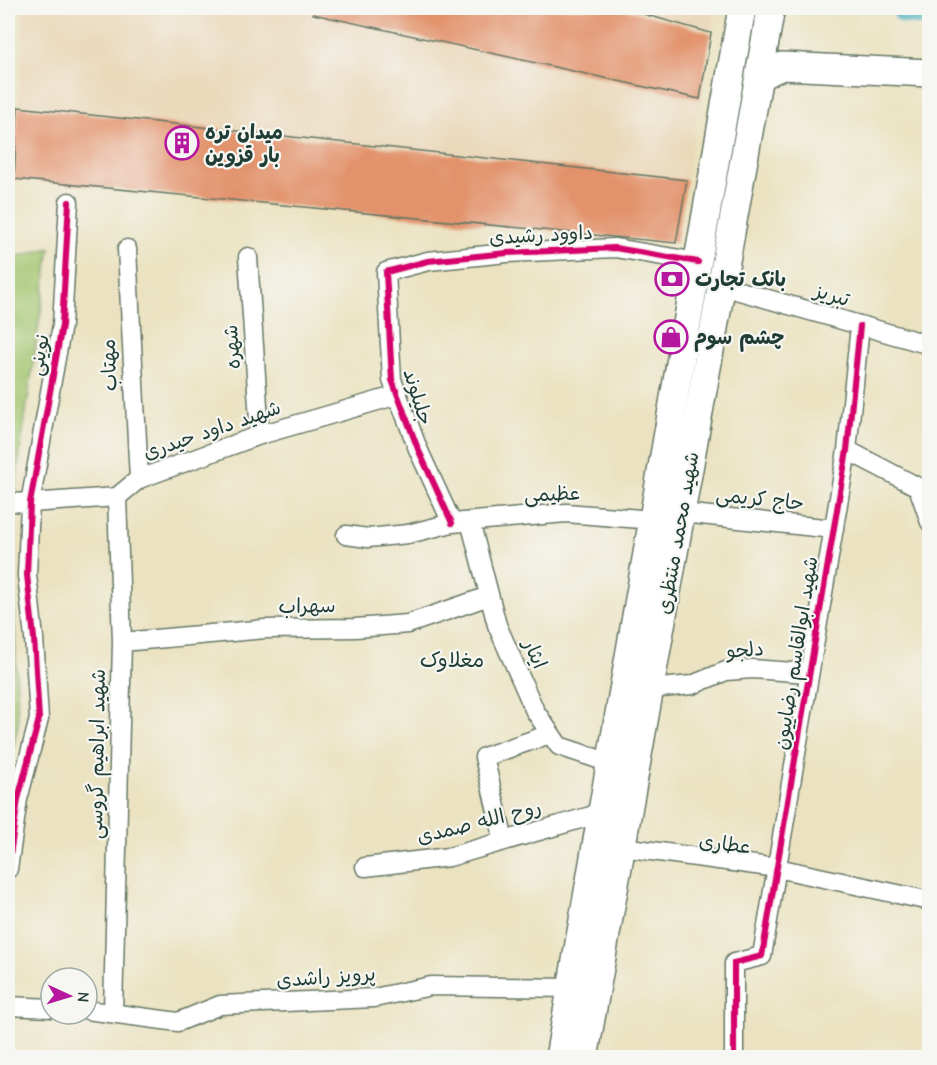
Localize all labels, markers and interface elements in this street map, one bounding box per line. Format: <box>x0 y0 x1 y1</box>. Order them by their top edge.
place label: میدان تره بار قزوین <box>205 121 283 168</box>
building icon: میدان تره بار قزوین <box>164 125 200 161</box>
street label: داوود رشیدی <box>488 221 594 249</box>
bank icon: بانک تجارت <box>654 261 690 297</box>
place label: بانک تجارت <box>695 268 786 292</box>
street label: تبریز <box>810 278 853 311</box>
shop icon: چشم سوم <box>653 319 689 355</box>
street label: شهره <box>219 324 245 370</box>
place label: چشم سوم <box>694 326 784 352</box>
street label: نوینی <box>24 332 55 378</box>
street label: مهتاب <box>97 338 121 392</box>
street label: جلیلوند <box>398 366 437 428</box>
street label: شهید داود حیدری <box>140 396 284 464</box>
street label: شهید محمد منتظری <box>652 450 704 616</box>
street label: عظیمی <box>524 482 580 507</box>
street label: حاج کریمی <box>715 483 805 517</box>
street label: شهید ابوالقاسم رضاییون <box>769 555 826 752</box>
street label: سهراب <box>278 594 336 618</box>
street label: ایثار <box>518 634 552 672</box>
street label: دلجو <box>724 637 765 664</box>
district label: مغلاوک <box>420 648 484 672</box>
street label: شهید ابراهیم گروسی <box>84 669 113 839</box>
street label: روح الله صمدی <box>414 795 544 850</box>
street label: عطاری <box>698 829 752 859</box>
street label: پرویز راشدی <box>276 962 377 993</box>
north arrow <box>39 966 99 1026</box>
text: N <box>74 991 92 1003</box>

